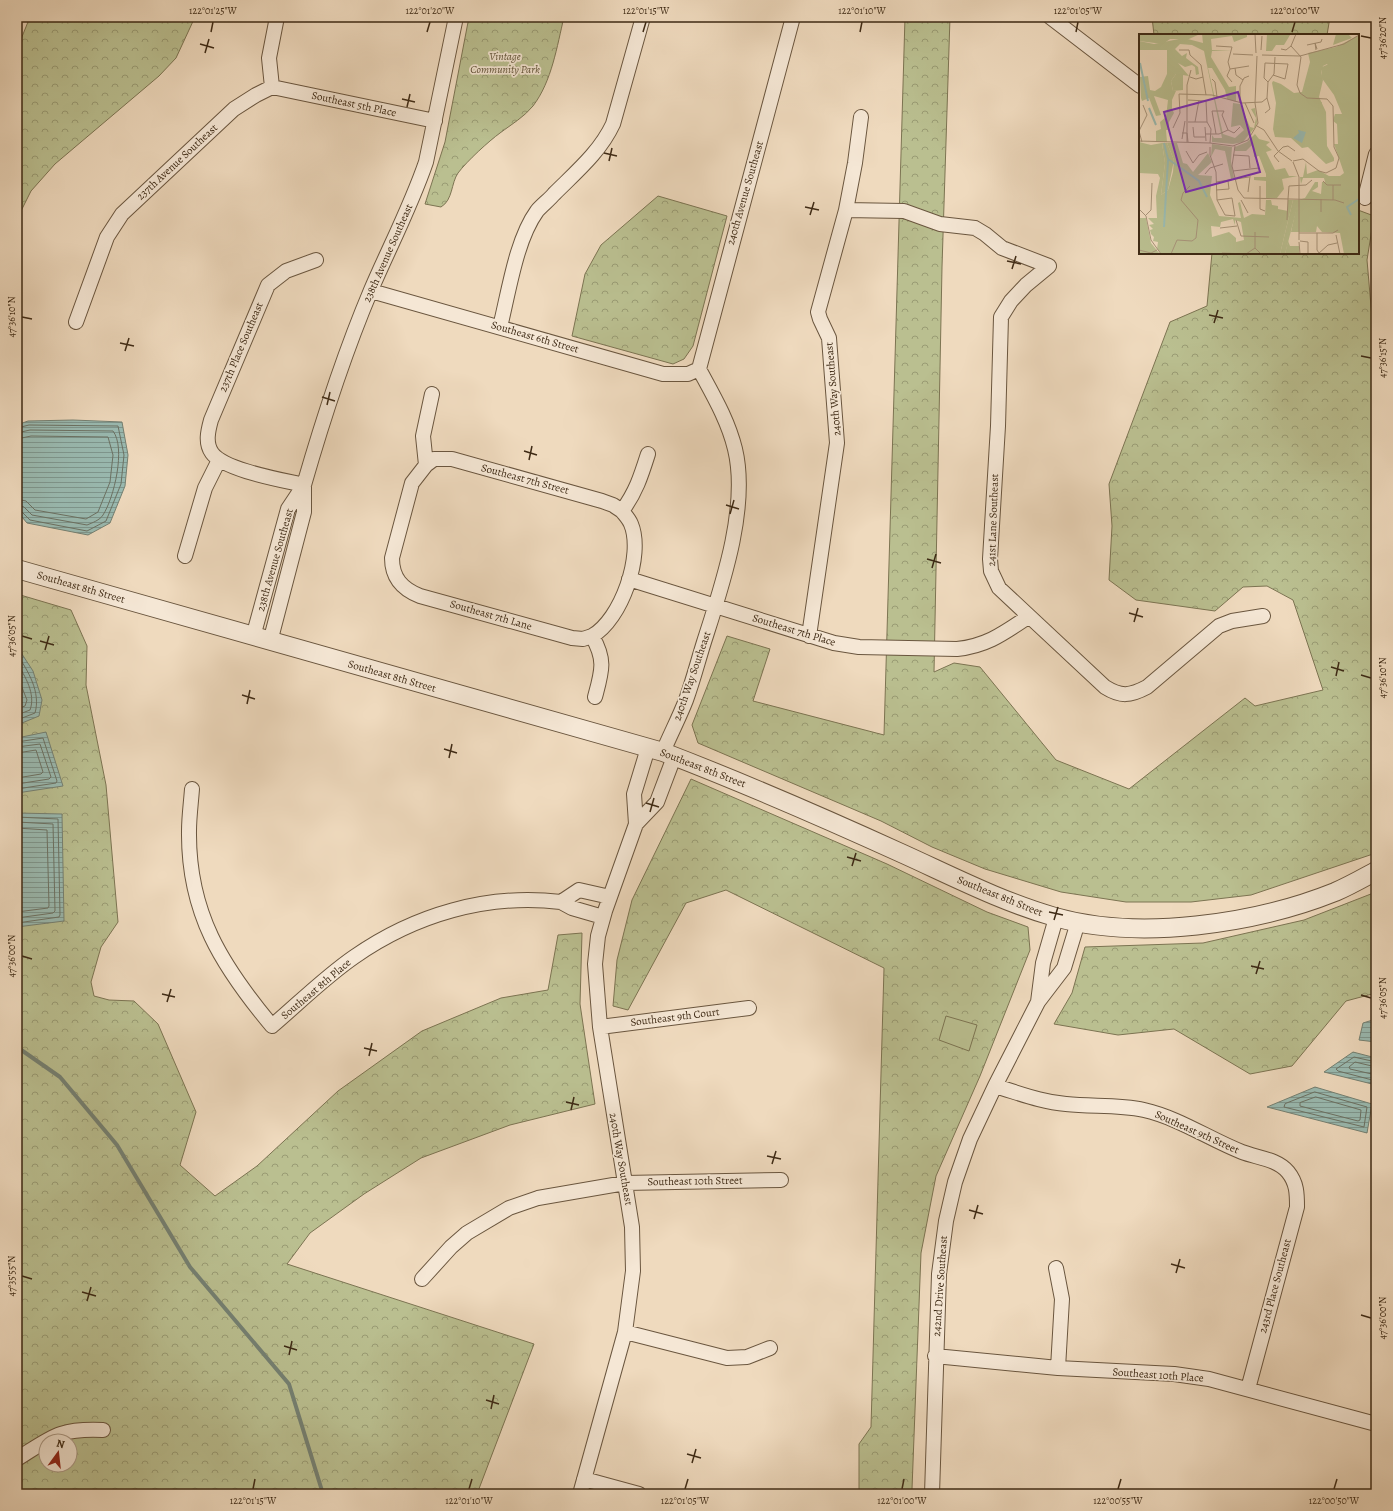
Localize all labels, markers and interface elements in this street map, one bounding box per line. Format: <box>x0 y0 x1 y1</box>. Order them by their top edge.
text: 122°01'25"W <box>189 4 238 17</box>
text: 122°01'20"W <box>406 4 455 17</box>
text: 122°01'15"W <box>623 4 670 17</box>
text: 122°01'10"W <box>838 4 886 17</box>
text: 122°01'05"W <box>1054 4 1103 17</box>
text: 122°01'00"W <box>1270 4 1320 17</box>
text: 47°36'20"N <box>1376 17 1389 59</box>
inset map <box>1139 34 1359 254</box>
park label: Vintage Community Park <box>470 49 540 77</box>
street label: Southeast 5th Place <box>310 88 398 120</box>
street label: 237th Avenue Southeast <box>133 120 221 204</box>
street label: 240th Avenue Southeast <box>723 139 767 247</box>
street label: 238th Avenue Southeast <box>360 201 417 305</box>
text: 47°36'10"N <box>5 296 18 338</box>
street label: 237th Place Southeast <box>215 299 267 394</box>
street label: Southeast 6th Street <box>489 317 581 357</box>
text: 47°36'15"N <box>1376 338 1389 378</box>
street label: 240th Way Southeast <box>821 341 845 436</box>
street label: Southeast 7th Street <box>480 460 571 498</box>
street label: 241st Lane Southeast <box>984 473 1002 567</box>
street label: 238th Avenue Southeast <box>253 506 297 613</box>
street label: Southeast 8th Street <box>35 567 127 607</box>
street label: Southeast 7th Lane <box>448 596 534 634</box>
street label: Southeast 7th Place <box>750 610 838 650</box>
text: 47°36'05"N <box>5 615 18 657</box>
street label: 240th Way Southeast <box>670 629 714 723</box>
street label: Southeast 8th Street <box>346 656 438 696</box>
text: 47°36'10"N <box>1376 657 1389 699</box>
street label: Southeast 8th Street <box>658 745 748 791</box>
street label: Southeast 8th Street <box>955 872 1045 920</box>
text: 47°36'00"N <box>5 934 18 978</box>
street label: Southeast 8th Place <box>278 955 354 1023</box>
text: 47°36'05"N <box>1376 977 1389 1019</box>
street label: Southeast 9th Court <box>630 1004 721 1030</box>
street label: Southeast 9th Street <box>1153 1107 1242 1157</box>
street label: 240th Way Southeast <box>605 1112 637 1207</box>
street label: Southeast 10th Street <box>647 1173 743 1189</box>
street label: 242nd Drive Southeast <box>929 1235 951 1337</box>
street label: 243rd Place Southeast <box>1255 1237 1295 1335</box>
text: 47°35'55"N <box>5 1256 18 1296</box>
text: 47°36'00"N <box>1376 1296 1389 1340</box>
street label: Southeast 10th Place <box>1112 1364 1204 1386</box>
north arrow <box>38 1433 78 1473</box>
text: N <box>55 1436 66 1452</box>
text: 122°01'15"W <box>230 1494 277 1507</box>
text: 122°01'10"W <box>445 1494 493 1507</box>
text: 122°01'05"W <box>661 1494 710 1507</box>
text: 122°01'00"W <box>877 1494 927 1507</box>
text: 122°00'55"W <box>1093 1494 1143 1507</box>
text: 122°00'50"W <box>1309 1494 1360 1507</box>

